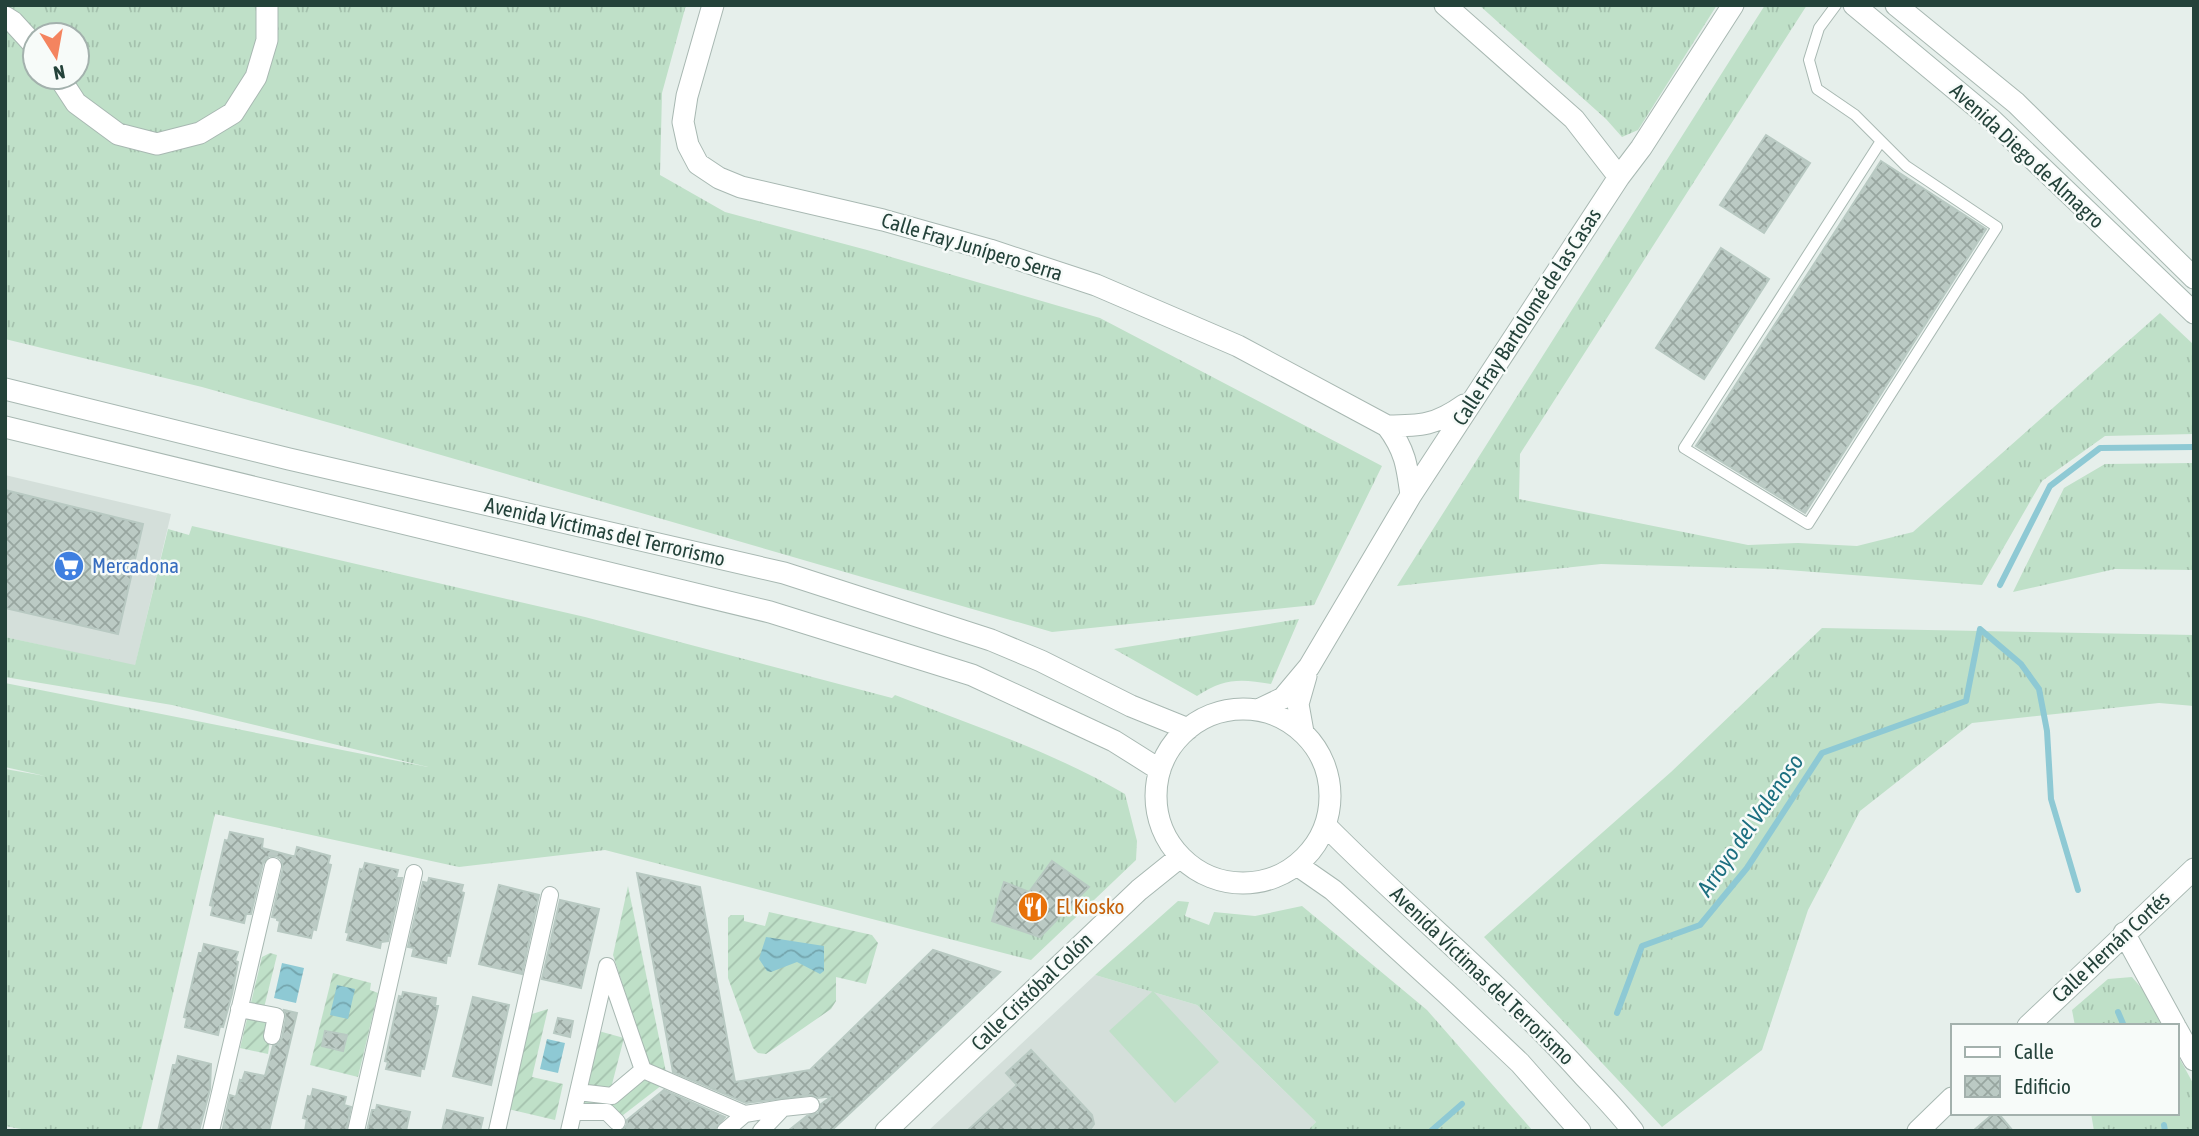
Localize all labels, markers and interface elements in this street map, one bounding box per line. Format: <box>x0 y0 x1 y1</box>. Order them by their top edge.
north arrow <box>21 21 91 91</box>
text: N <box>52 61 67 85</box>
street label: Avenida Diego de Almagro <box>1946 78 2110 233</box>
street label: Calle Fray Bartolomé de las Casas <box>1447 204 1605 429</box>
street label: Calle Fray Junípero Serra <box>879 207 1066 285</box>
street label: Avenida Víctimas del Terrorismo <box>483 492 728 570</box>
supermarket icon: Mercadona <box>52 549 86 583</box>
place label: Mercadona <box>92 553 179 577</box>
water label: Arroyo del Valenoso <box>1691 749 1809 902</box>
street label: Avenida Víctimas del Terrorismo <box>1386 881 1579 1069</box>
street label: Calle Hernán Cortés <box>2047 886 2174 1007</box>
restaurant icon: El Kiosko <box>1016 890 1050 924</box>
place label: El Kiosko <box>1056 894 1124 918</box>
street label: Calle Cristóbal Colón <box>966 927 1097 1055</box>
legend <box>1951 1024 2178 1115</box>
text: Calle <box>2014 1039 2054 1063</box>
text: Edificio <box>2014 1074 2071 1098</box>

